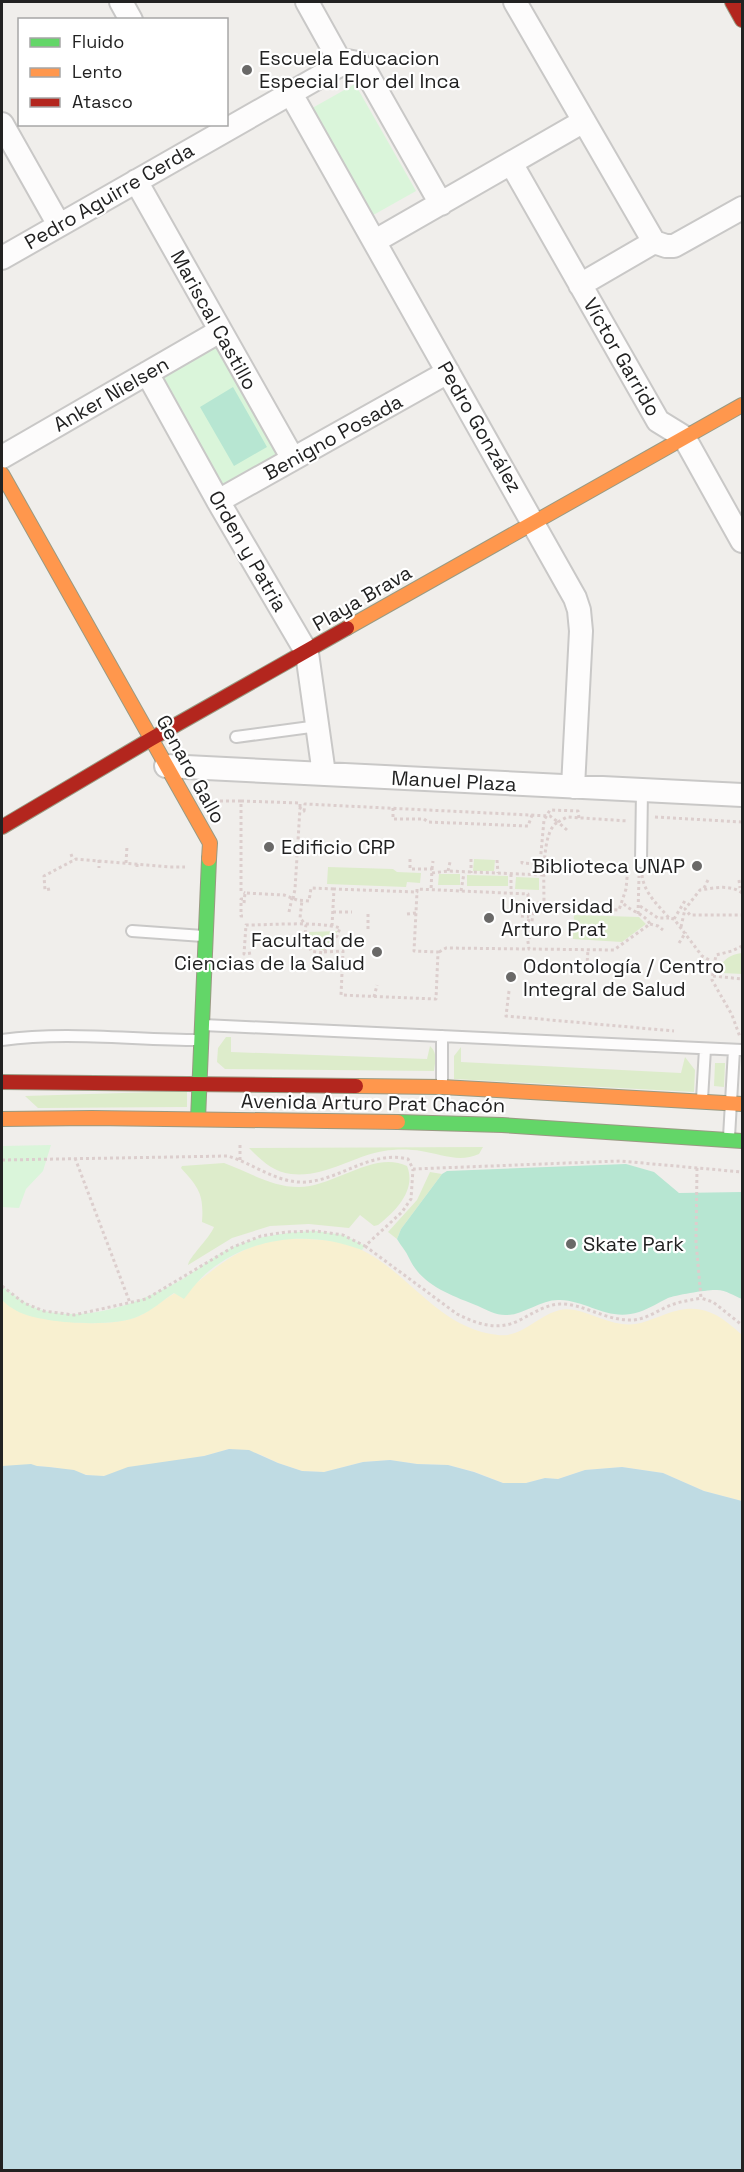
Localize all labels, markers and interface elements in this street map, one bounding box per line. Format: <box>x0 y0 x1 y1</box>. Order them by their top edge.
legend <box>18 18 228 126</box>
text: Fluido <box>72 30 124 53</box>
place label: Escuela Educacion Especial Flor del Inca <box>259 45 460 94</box>
text: Lento <box>72 60 122 83</box>
marker: Escuela Educacion Especial Flor del Inca <box>240 63 254 77</box>
text: Atasco <box>72 90 133 113</box>
street label: Pedro Aguirre Cerda <box>20 137 198 255</box>
street label: Mariscal Castillo <box>165 245 263 395</box>
street label: Víctor Garrido <box>578 293 666 421</box>
street label: Anker Nielsen <box>49 350 173 438</box>
street label: Pedro González <box>432 357 528 497</box>
street label: Benigno Posada <box>259 388 407 486</box>
street label: Orden y Patria <box>203 486 293 616</box>
street label: Playa Brava <box>308 559 416 637</box>
street label: Genaro Gallo <box>150 710 232 828</box>
street label: Manuel Plaza <box>391 765 517 797</box>
place label: Edificio CRP <box>281 834 395 860</box>
marker: Edificio CRP <box>262 840 276 854</box>
place label: Biblioteca UNAP <box>532 853 685 879</box>
marker: Biblioteca UNAP <box>690 859 704 873</box>
place label: Universidad Arturo Prat <box>501 893 613 942</box>
marker: Universidad Arturo Prat <box>482 911 496 925</box>
place label: Facultad de Ciencias de la Salud <box>174 927 365 976</box>
marker: Facultad de Ciencias de la Salud <box>370 945 384 959</box>
place label: Odontología / Centro Integral de Salud <box>523 953 724 1002</box>
marker: Odontología / Centro Integral de Salud <box>504 970 518 984</box>
street label: Avenida Arturo Prat Chacón <box>241 1088 505 1118</box>
place label: Skate Park <box>583 1231 684 1257</box>
marker: Skate Park <box>564 1237 578 1251</box>

